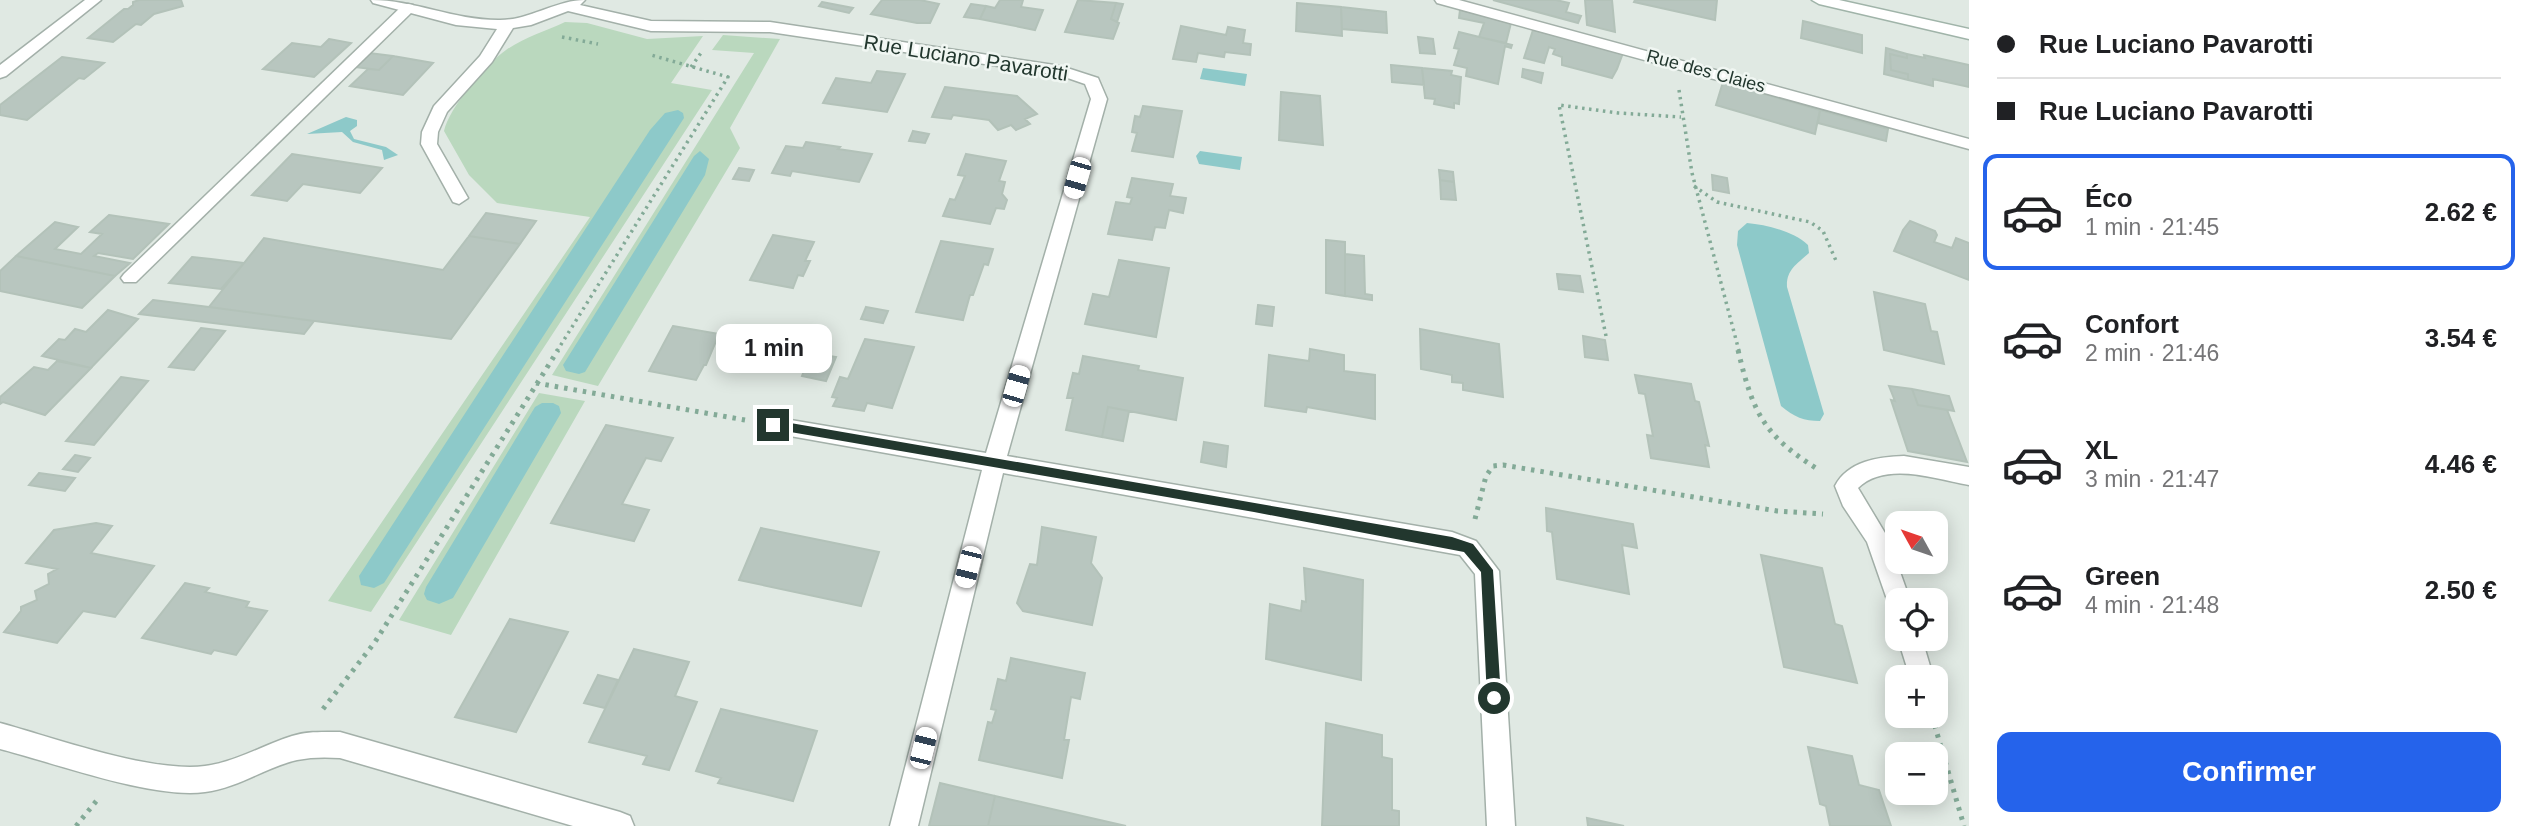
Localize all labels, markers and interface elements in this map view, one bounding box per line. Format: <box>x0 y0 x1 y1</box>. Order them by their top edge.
text: Rue Luciano Pavarotti <box>2039 29 2314 59</box>
street label: Rue Luciano Pavarotti <box>862 30 1070 85</box>
street label: Rue des Claies <box>1644 46 1768 96</box>
text: Rue Luciano Pavarotti <box>2039 96 2314 126</box>
car <box>1062 155 1093 201</box>
icon: car <box>2001 181 2064 244</box>
text: Éco <box>2085 183 2133 213</box>
text: 2.62 € <box>2425 197 2497 227</box>
text: 1 min · 21:45 <box>2085 214 2219 240</box>
icon: car <box>2001 307 2064 370</box>
text: Confort <box>2085 309 2179 339</box>
text: 3.54 € <box>2425 323 2497 353</box>
callout: 1 min <box>715 324 831 372</box>
text: 1 min <box>744 335 804 361</box>
text: 2 min · 21:46 <box>2085 340 2219 366</box>
car <box>1001 363 1032 409</box>
route end <box>757 409 789 441</box>
icon: car <box>2001 433 2064 496</box>
text: XL <box>2085 435 2118 465</box>
text: 4.46 € <box>2425 449 2497 479</box>
text: 3 min · 21:47 <box>2085 466 2219 492</box>
north arrow <box>1885 511 1948 574</box>
map controls <box>1885 511 1948 805</box>
car <box>953 544 984 590</box>
icon: car <box>2001 559 2064 622</box>
text: Green <box>2085 561 2160 591</box>
text: 2.50 € <box>2425 575 2497 605</box>
button: locate <box>1885 588 1948 651</box>
text: 4 min · 21:48 <box>2085 592 2219 618</box>
button: + <box>1885 665 1948 728</box>
route start <box>1478 682 1510 714</box>
car <box>908 725 939 771</box>
button: Confirmer <box>1997 732 2501 812</box>
button: − <box>1885 742 1948 805</box>

